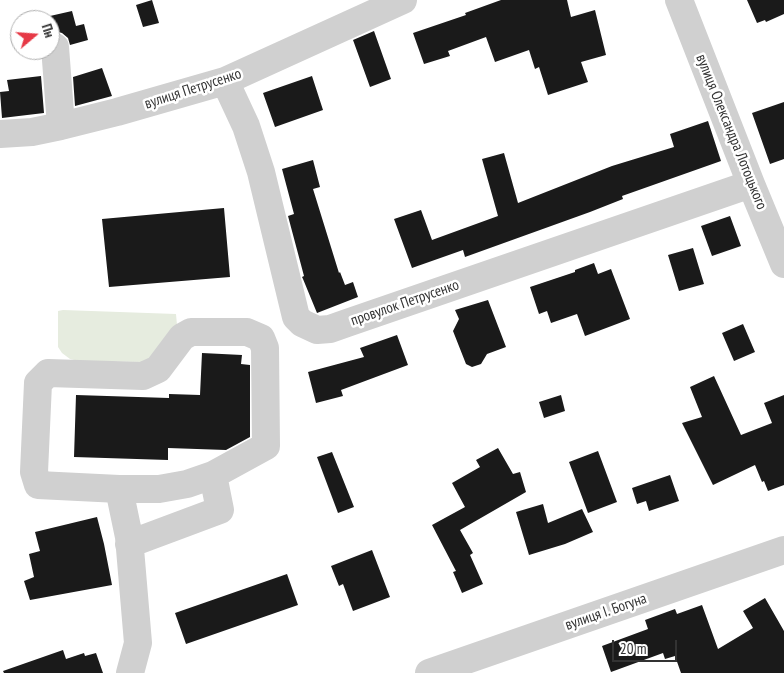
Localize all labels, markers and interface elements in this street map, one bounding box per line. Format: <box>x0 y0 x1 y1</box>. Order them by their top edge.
north arrow <box>10 10 60 60</box>
text: Пн <box>38 21 59 40</box>
street label: вулиця Олександра Лотоцького <box>692 52 770 212</box>
street label: вулиця Петрусенко <box>142 65 244 113</box>
street label: провулок Петрусенко <box>349 276 461 330</box>
street label: вулиця І. Богуна <box>563 590 649 634</box>
scale bar <box>614 630 679 662</box>
text: 20 m <box>620 639 646 658</box>

